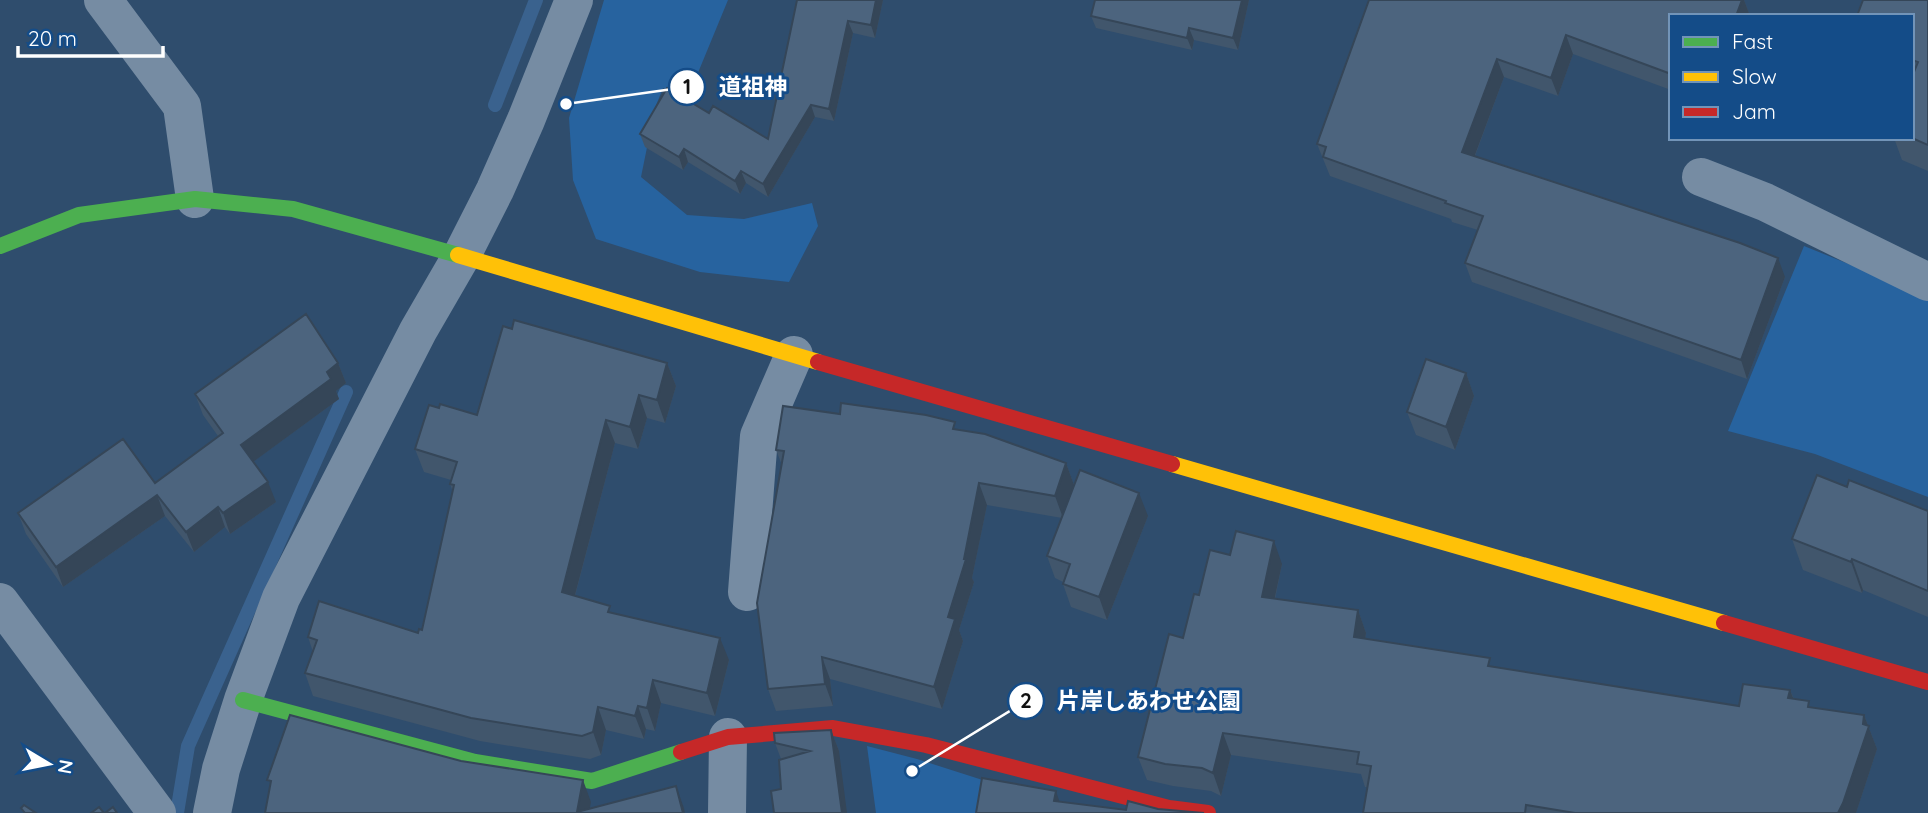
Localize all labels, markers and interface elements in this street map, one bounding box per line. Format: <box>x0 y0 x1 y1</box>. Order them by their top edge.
scale bar <box>18 14 163 58</box>
legend <box>1669 14 1914 140</box>
text: 20 m <box>28 25 77 51</box>
text: Fast <box>1732 28 1773 54</box>
text: Slow <box>1732 63 1777 89</box>
callout: 道祖神 <box>670 65 802 109</box>
text: 道祖神 <box>719 72 788 101</box>
text: 1 <box>683 73 691 99</box>
text: Jam <box>1732 98 1776 124</box>
callout: 片岸しあわせ公園 <box>1008 679 1255 723</box>
text: 片岸しあわせ公園 <box>1057 686 1241 715</box>
text: 2 <box>1020 687 1032 713</box>
north arrow <box>14 729 84 799</box>
text: N <box>53 758 79 776</box>

